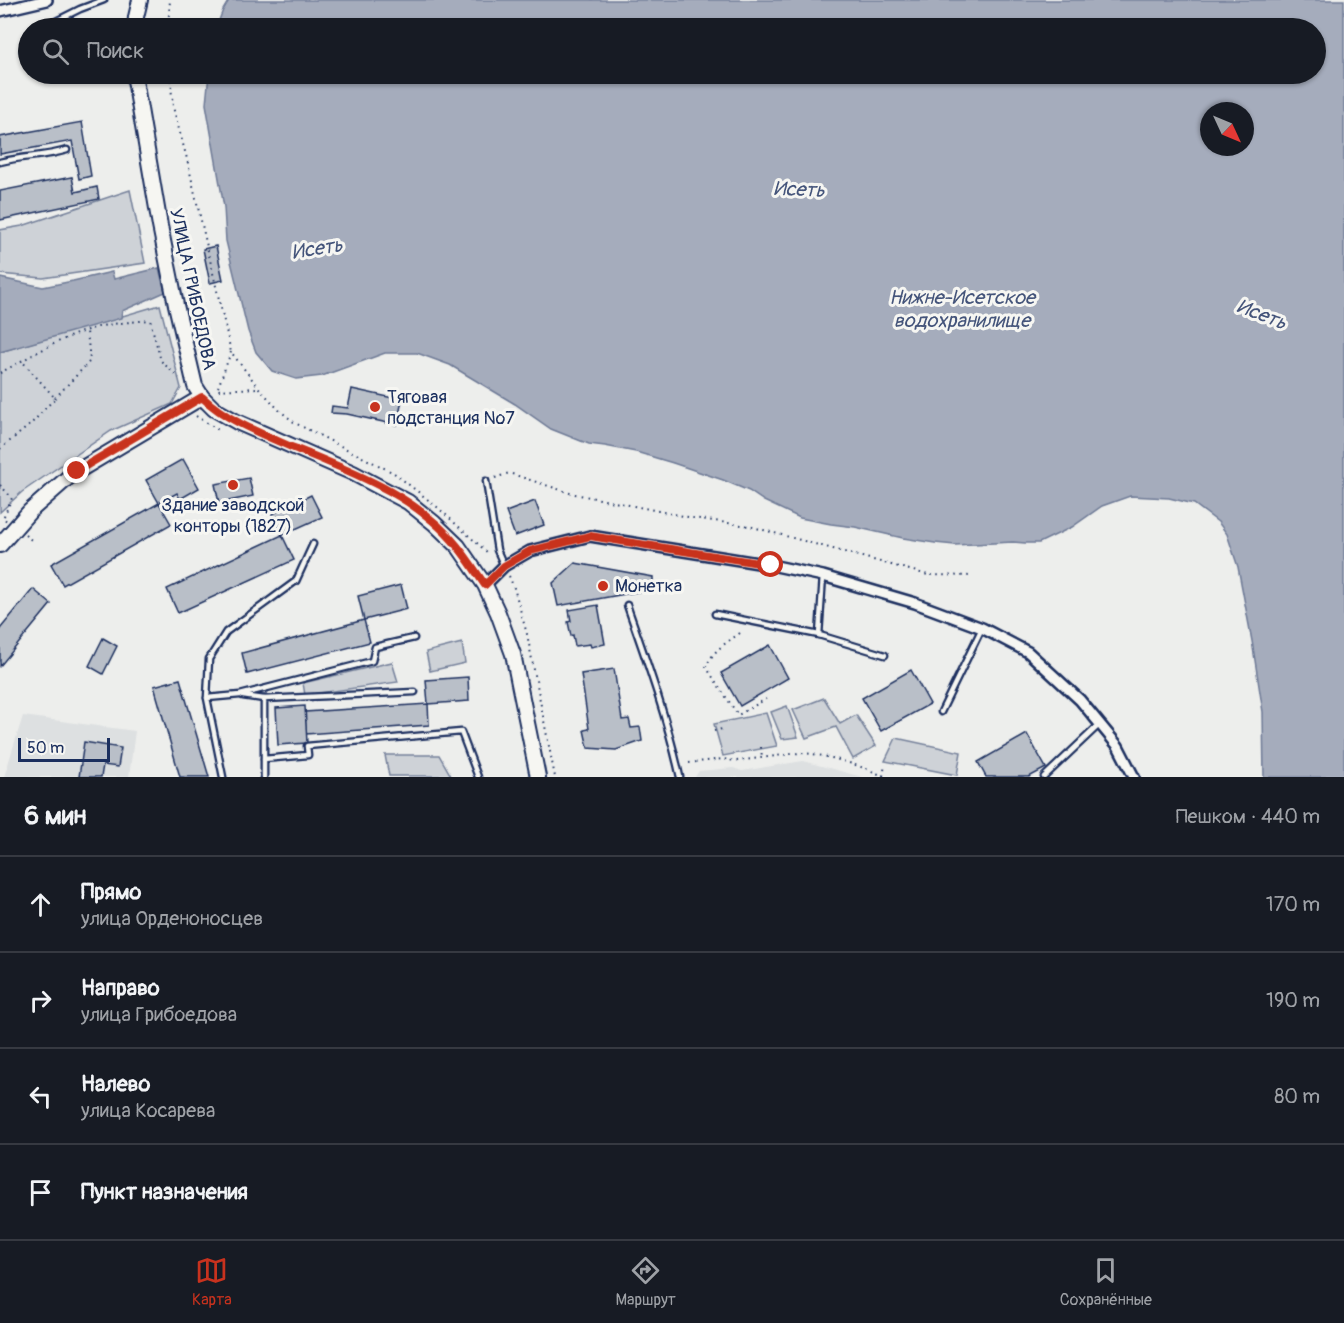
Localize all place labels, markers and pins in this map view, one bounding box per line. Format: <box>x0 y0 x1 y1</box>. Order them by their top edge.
place label: Тяговая подстанция №7 <box>387 386 515 430</box>
marker: Тяговая подстанция №7 <box>368 400 382 414</box>
marker: Здание заводской конторы (1827) <box>226 478 240 492</box>
place label: Здание заводской конторы (1827) <box>162 494 304 538</box>
place label: Монетка <box>615 575 682 598</box>
marker: Монетка <box>596 579 610 593</box>

